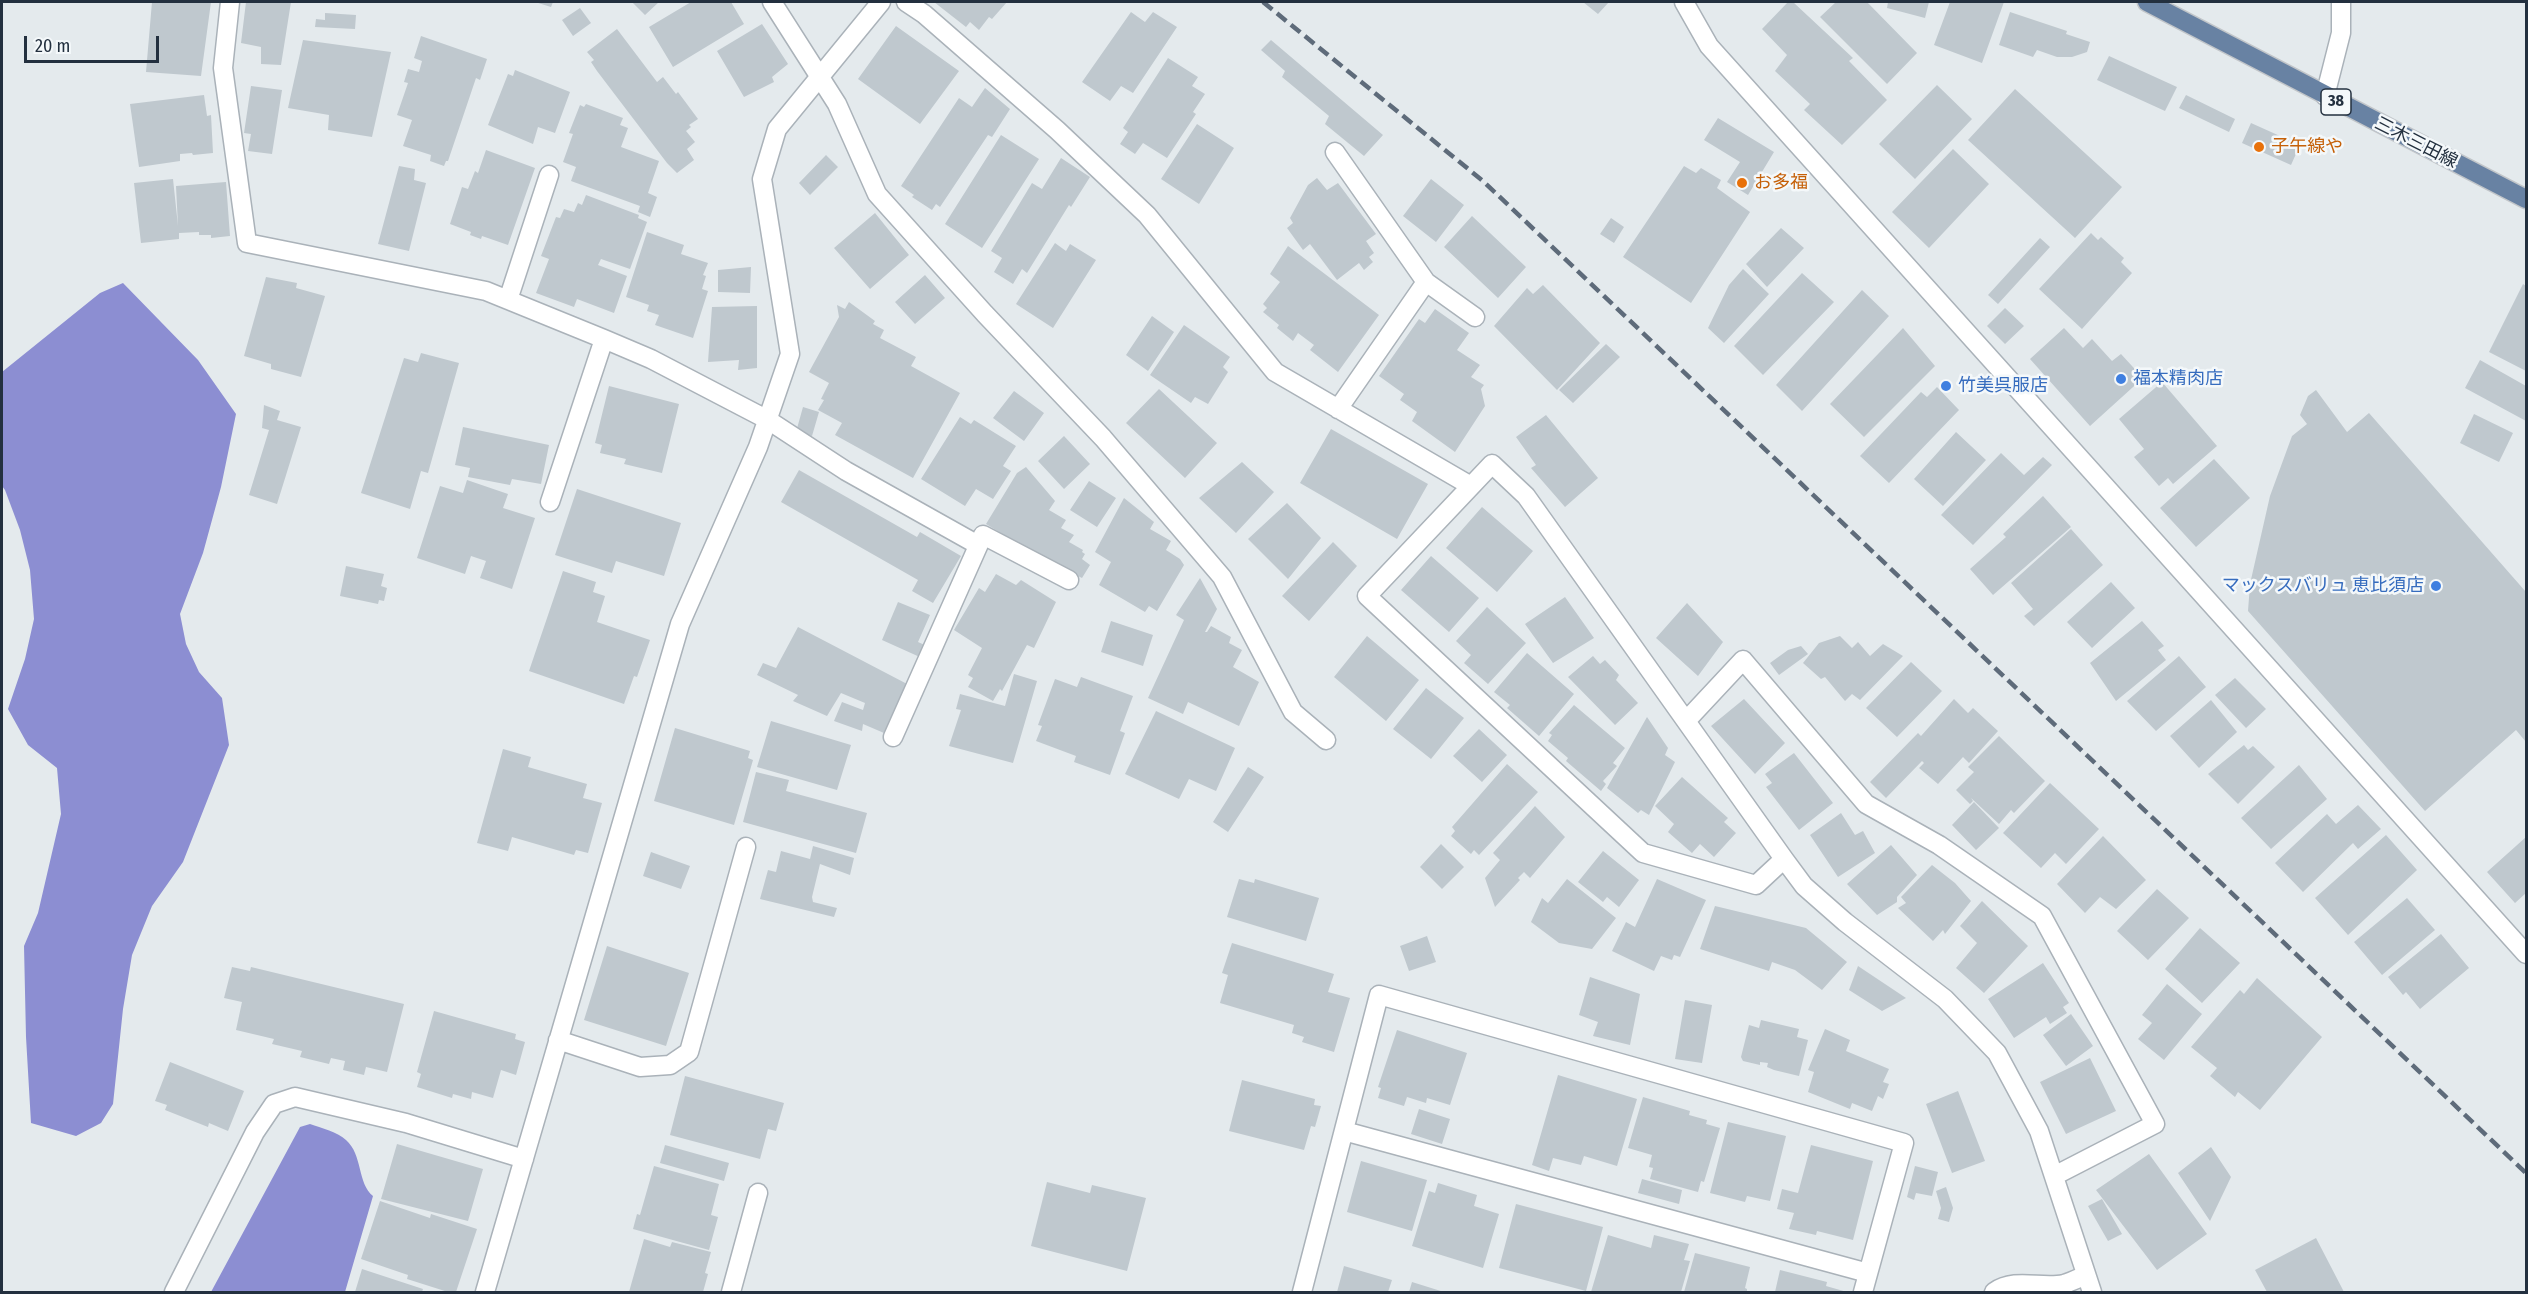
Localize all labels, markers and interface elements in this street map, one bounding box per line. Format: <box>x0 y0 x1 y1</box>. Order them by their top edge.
scale bar <box>27 24 162 62</box>
text: 20 m <box>35 35 70 57</box>
road number: 38 <box>2321 89 2351 115</box>
street label: 三木三田線 <box>2371 113 2461 173</box>
place label: 子午線や <box>2271 136 2343 158</box>
marker: 子午線や <box>2252 140 2266 154</box>
place label: お多福 <box>1754 172 1808 194</box>
marker: お多福 <box>1735 176 1749 190</box>
place label: 福本精肉店 <box>2133 368 2223 390</box>
marker: 福本精肉店 <box>2114 372 2128 386</box>
place label: 竹美呉服店 <box>1958 375 2048 397</box>
marker: 竹美呉服店 <box>1939 379 1953 393</box>
place label: マックスバリュ 恵比須店 <box>2222 575 2424 597</box>
marker: マックスバリュ 恵比須店 <box>2429 579 2443 593</box>

